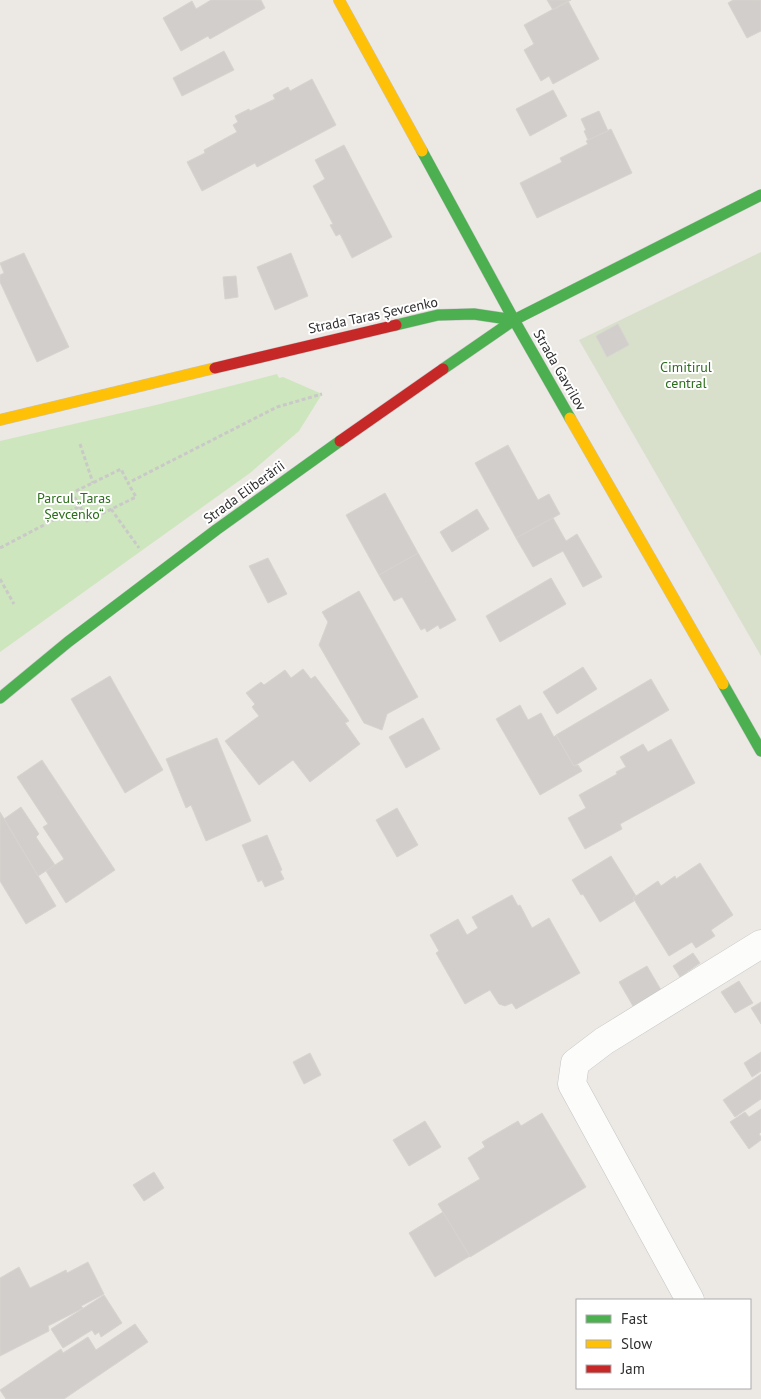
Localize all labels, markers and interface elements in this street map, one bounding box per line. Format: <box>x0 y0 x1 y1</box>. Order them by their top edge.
street label: Strada Taras Șevcenko <box>307 292 439 338</box>
street label: Strada Gavrilov <box>529 326 591 414</box>
park label: Cimitirul central <box>660 358 712 392</box>
street label: Strada Eliberării <box>200 456 288 528</box>
park label: Parcul „Taras Șevcenko“ <box>37 489 111 523</box>
legend <box>576 1299 751 1389</box>
text: Fast <box>621 1309 648 1328</box>
text: Slow <box>621 1334 652 1353</box>
text: Jam <box>620 1359 645 1378</box>

